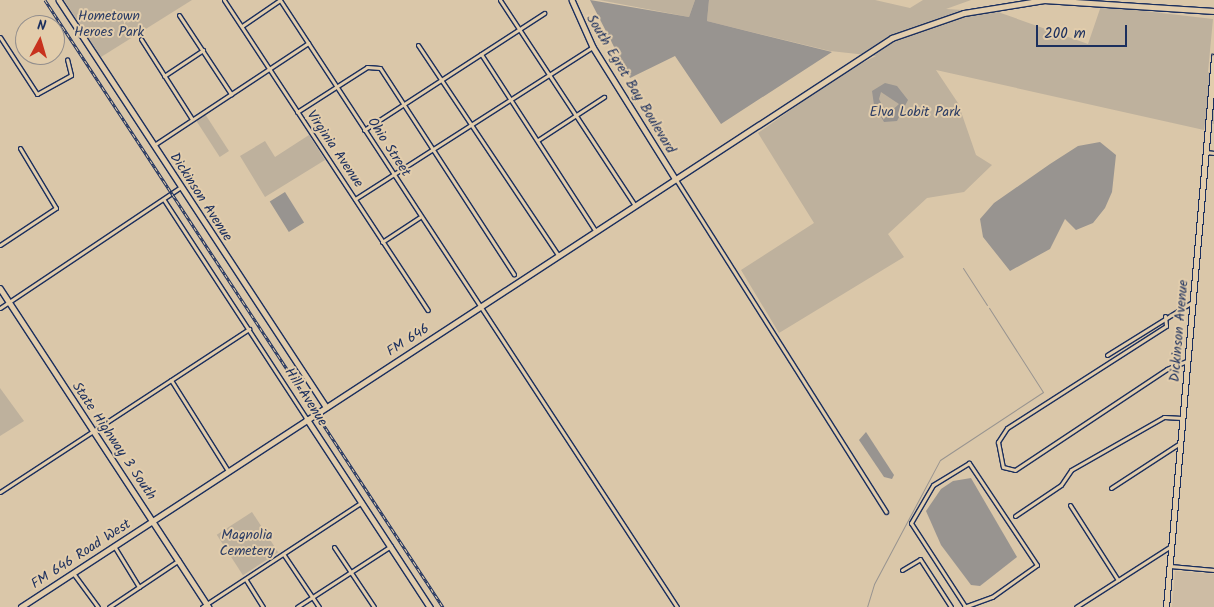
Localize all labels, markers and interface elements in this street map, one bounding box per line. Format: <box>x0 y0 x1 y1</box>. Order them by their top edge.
park label: Hometown Heroes Park <box>74 8 144 40</box>
street label: South Egret Bay Boulevard <box>583 11 679 157</box>
north arrow <box>15 15 65 65</box>
text: N <box>36 15 47 37</box>
scale bar <box>1039 15 1130 47</box>
text: 200 m <box>1044 22 1086 46</box>
park label: Elva Lobit Park <box>870 104 960 120</box>
street label: Virginia Avenue <box>303 107 367 191</box>
street label: Ohio Street <box>364 114 414 180</box>
street label: Dickinson Avenue <box>166 149 236 245</box>
street label: Dickinson Avenue <box>1166 279 1192 383</box>
street label: FM 646 <box>384 320 432 360</box>
street label: Hill Avenue <box>281 365 331 429</box>
street label: State Highway 3 South <box>68 379 160 503</box>
street label: FM 646 Road West <box>28 516 134 592</box>
park label: Magnolia Cemetery <box>219 527 275 560</box>

